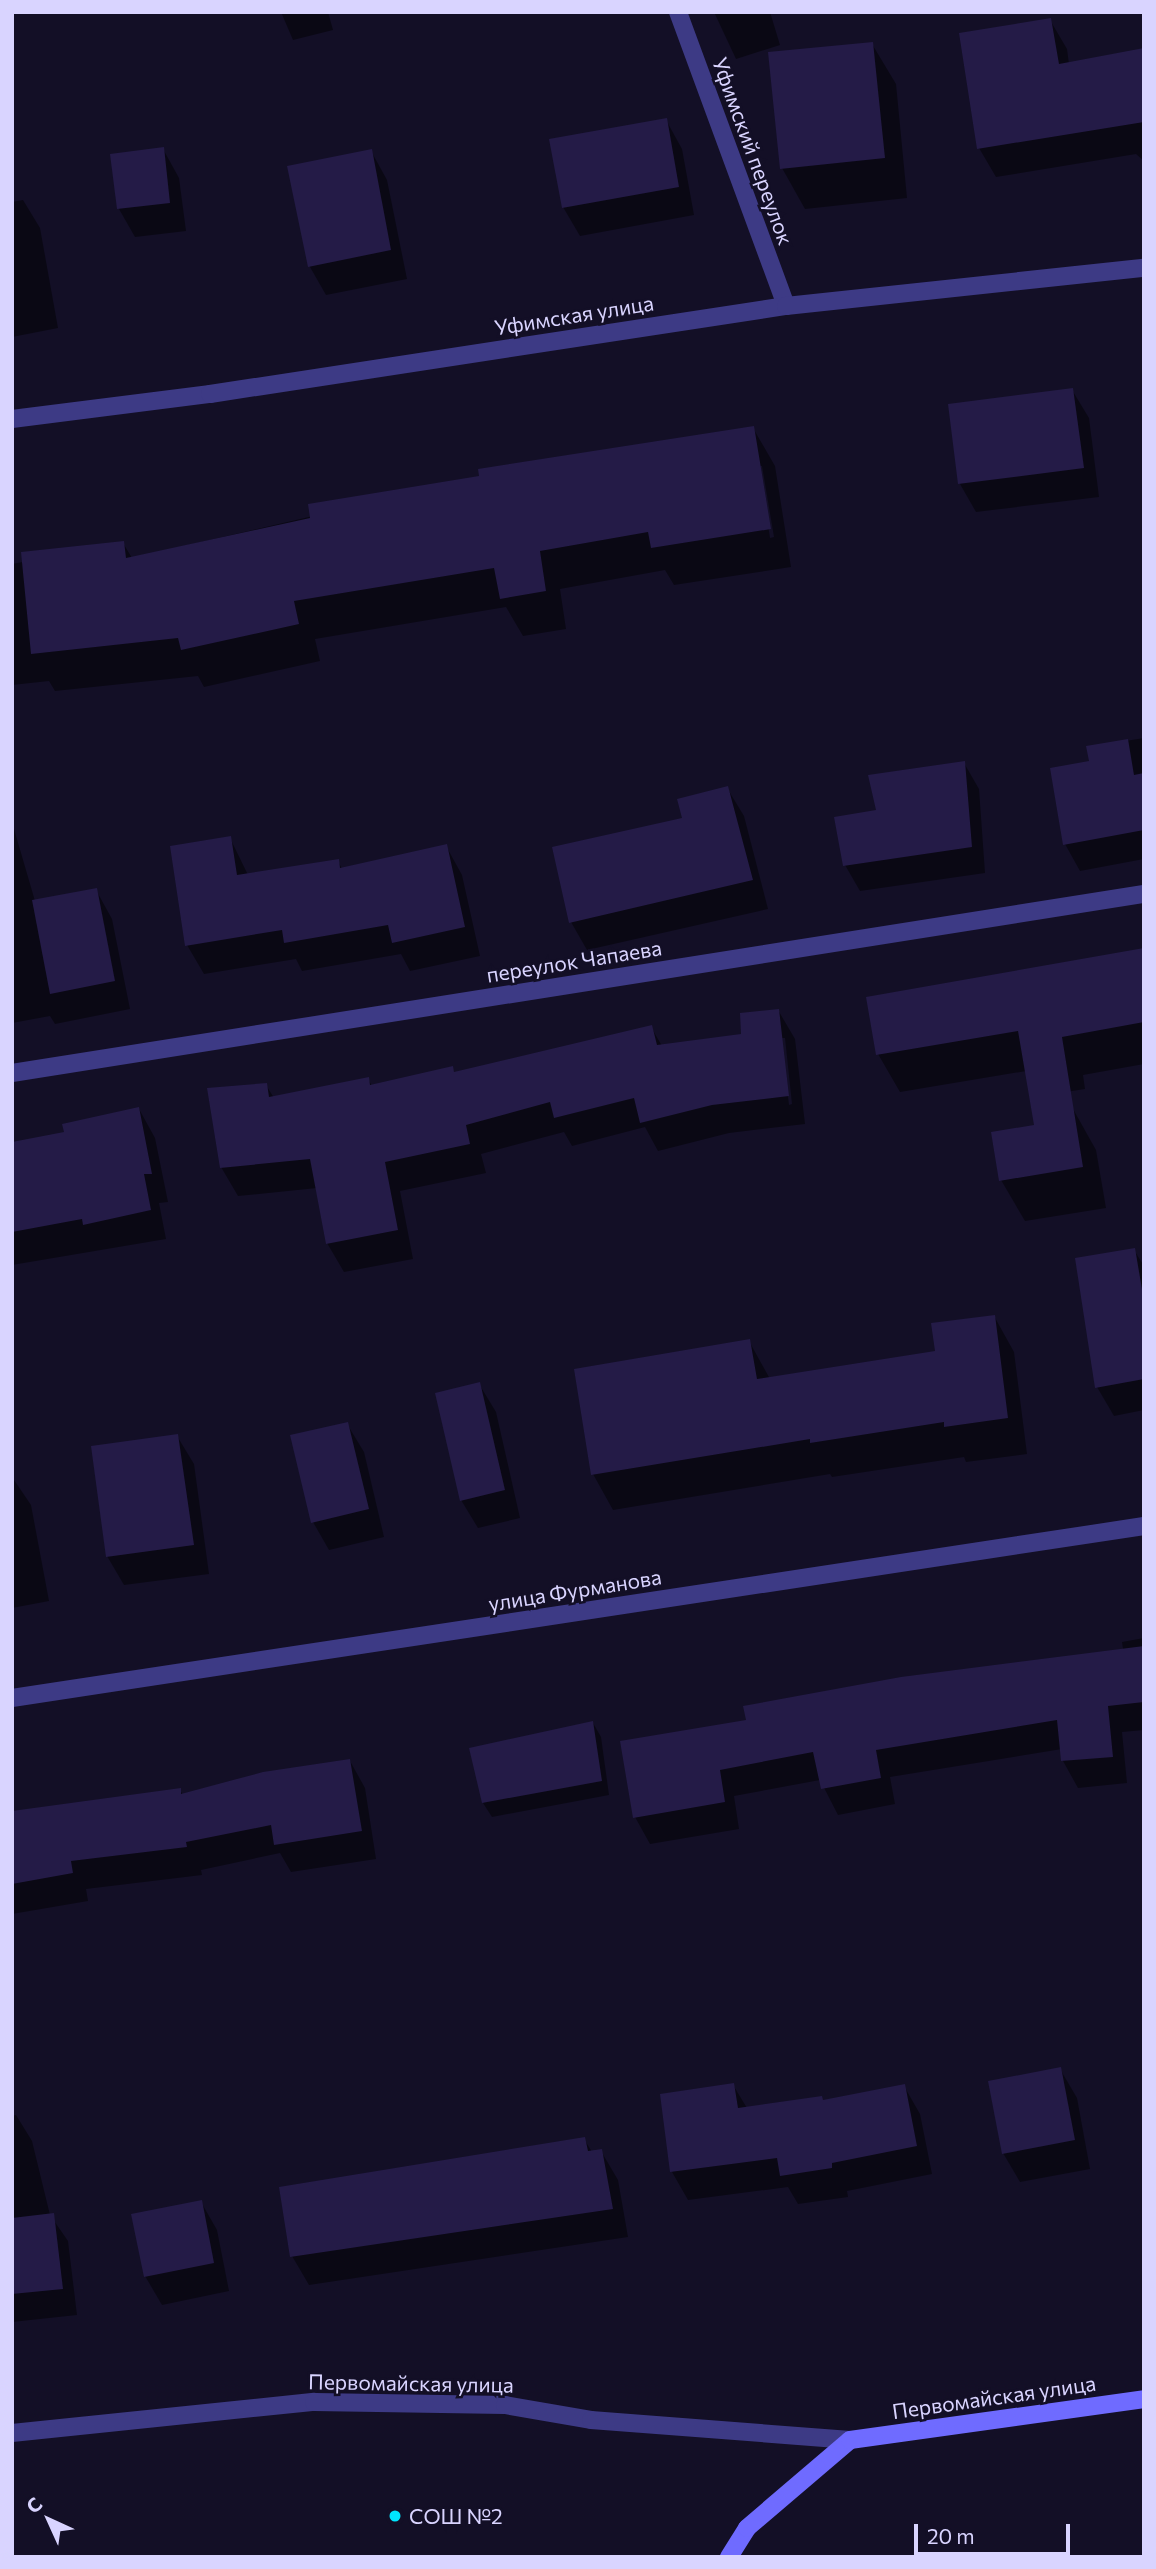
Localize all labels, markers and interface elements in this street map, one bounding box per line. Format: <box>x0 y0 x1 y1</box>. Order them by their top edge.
street label: Уфимский переулок <box>707 54 799 248</box>
street label: Уфимская улица <box>493 290 655 340</box>
street label: переулок Чапаева <box>484 935 664 987</box>
street label: улица Фурманова <box>487 1564 663 1616</box>
street label: Первомайская улица <box>308 2369 514 2397</box>
street label: Первомайская улица <box>890 2370 1098 2424</box>
north arrow <box>14 2485 84 2555</box>
text: С <box>21 2492 47 2518</box>
place label: СОШ №2 <box>409 2503 503 2529</box>
marker: СОШ №2 <box>387 2508 403 2524</box>
scale bar <box>918 2510 1074 2554</box>
text: 20 m <box>927 2523 975 2548</box>

